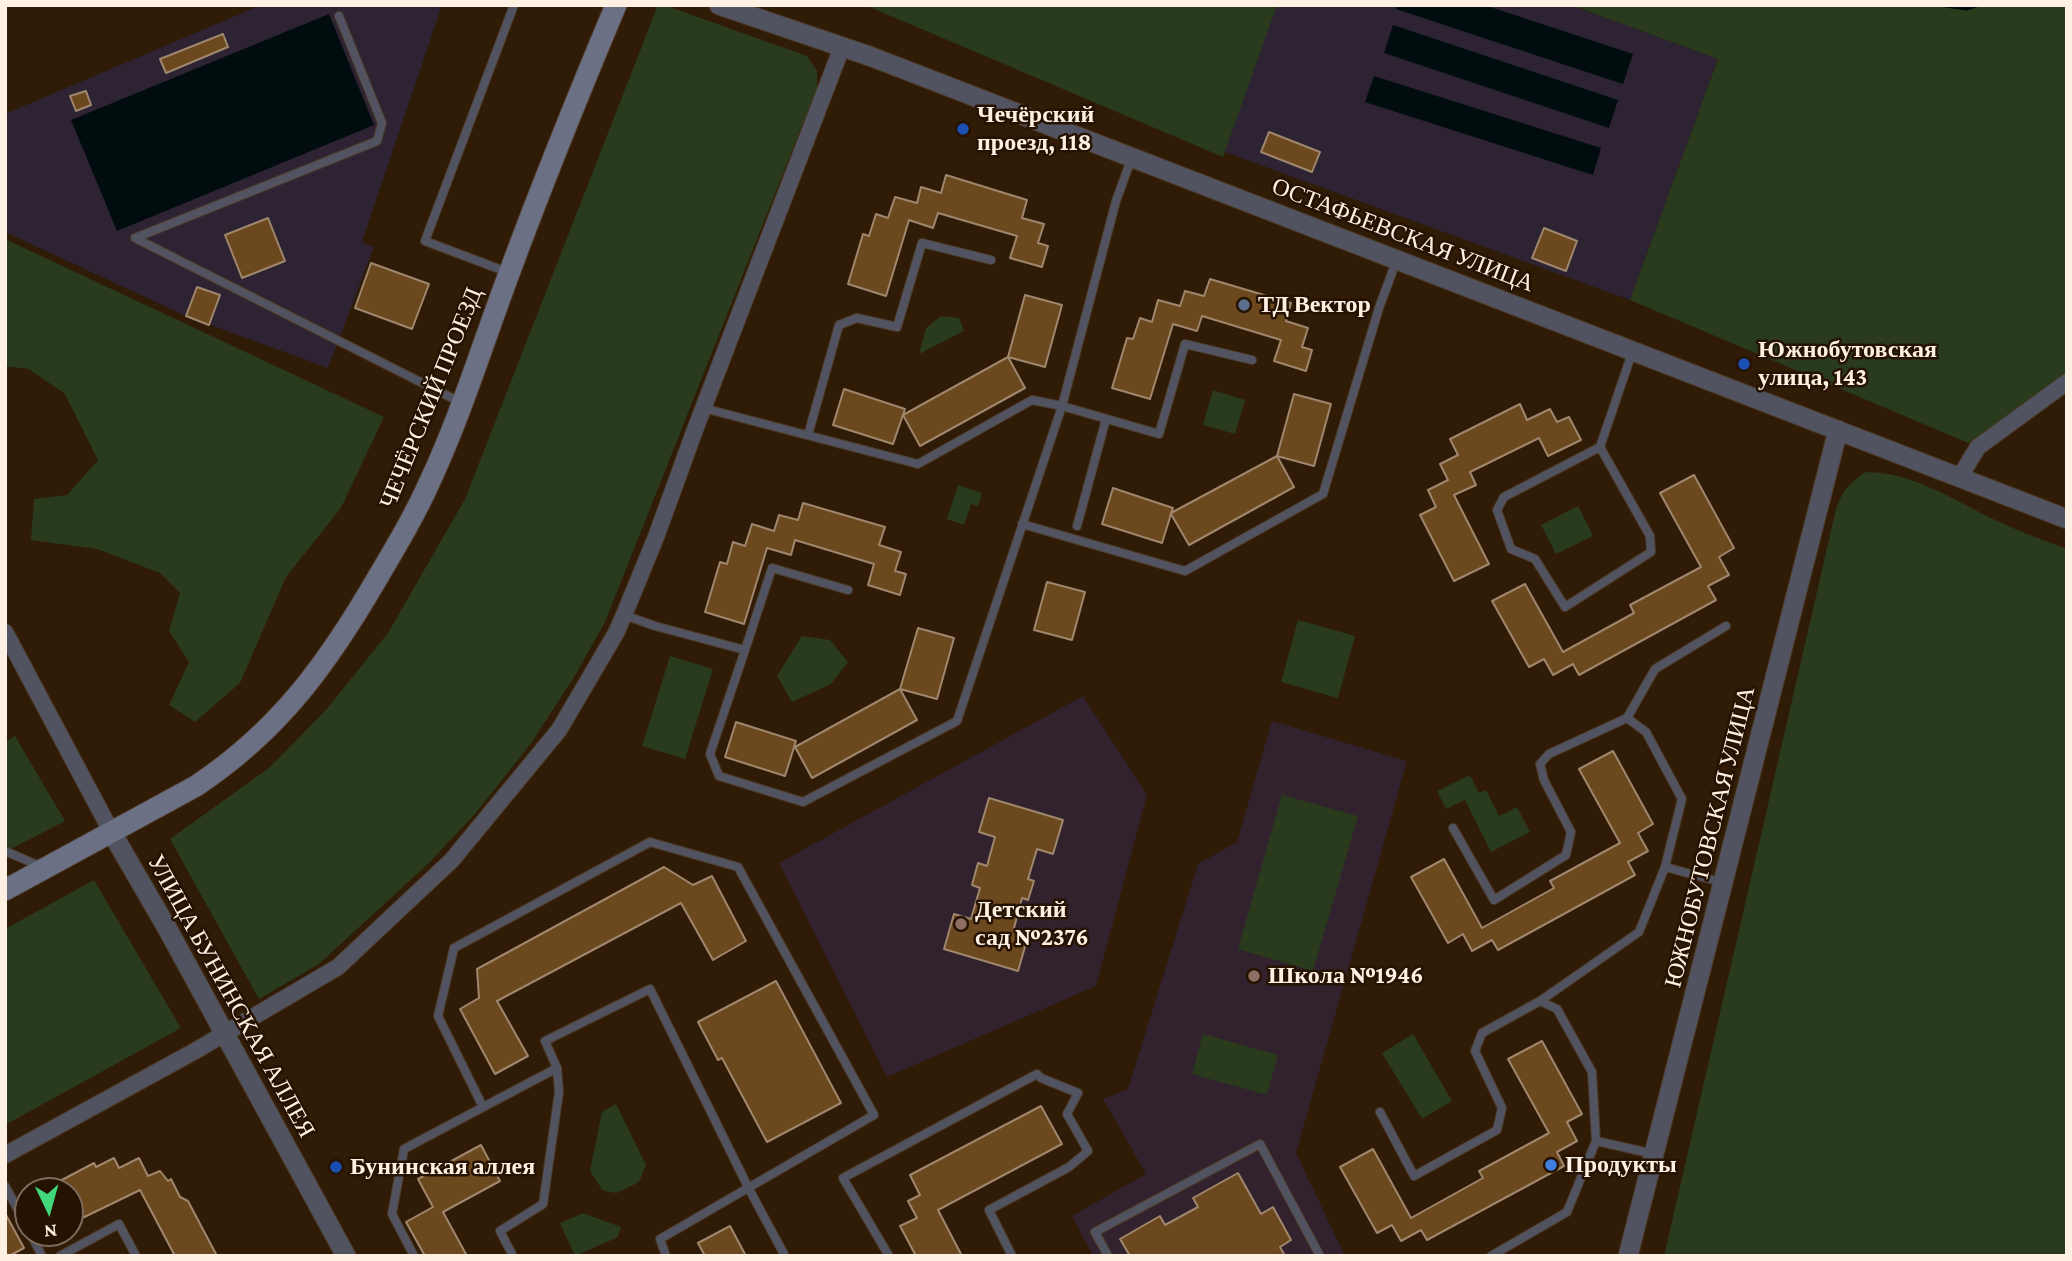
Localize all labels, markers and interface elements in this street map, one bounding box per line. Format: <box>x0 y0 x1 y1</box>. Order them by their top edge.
place label: Чечёрский проезд, 118 <box>977 101 1094 157</box>
marker: Чечёрский проезд, 118 <box>955 121 971 137</box>
street label: ОСТАФЬЕВСКАЯ УЛИЦА <box>1268 172 1538 298</box>
street label: ЧЕЧЁРСКИЙ ПРОЕЗД <box>374 283 488 513</box>
place label: ТД Вектор <box>1258 291 1371 319</box>
marker: ТД Вектор <box>1236 297 1252 313</box>
place label: Южнобутовская улица, 143 <box>1758 336 1937 392</box>
marker: Южнобутовская улица, 143 <box>1736 356 1752 372</box>
street label: ЮЖНОБУТОВСКАЯ УЛИЦА <box>1659 684 1761 990</box>
street label: УЛИЦА БУНИНСКАЯ АЛЛЕЯ <box>141 849 321 1143</box>
place label: Детский сад №2376 <box>975 896 1089 952</box>
marker: Детский сад №2376 <box>953 916 969 932</box>
place label: Школа №1946 <box>1268 962 1423 990</box>
marker: Школа №1946 <box>1246 968 1262 984</box>
place label: Продукты <box>1565 1151 1677 1179</box>
place label: Бунинская аллея <box>350 1153 535 1181</box>
marker: Продукты <box>1543 1157 1559 1173</box>
marker: Бунинская аллея <box>328 1159 344 1175</box>
north arrow <box>14 1177 84 1247</box>
text: N <box>43 1220 58 1242</box>

